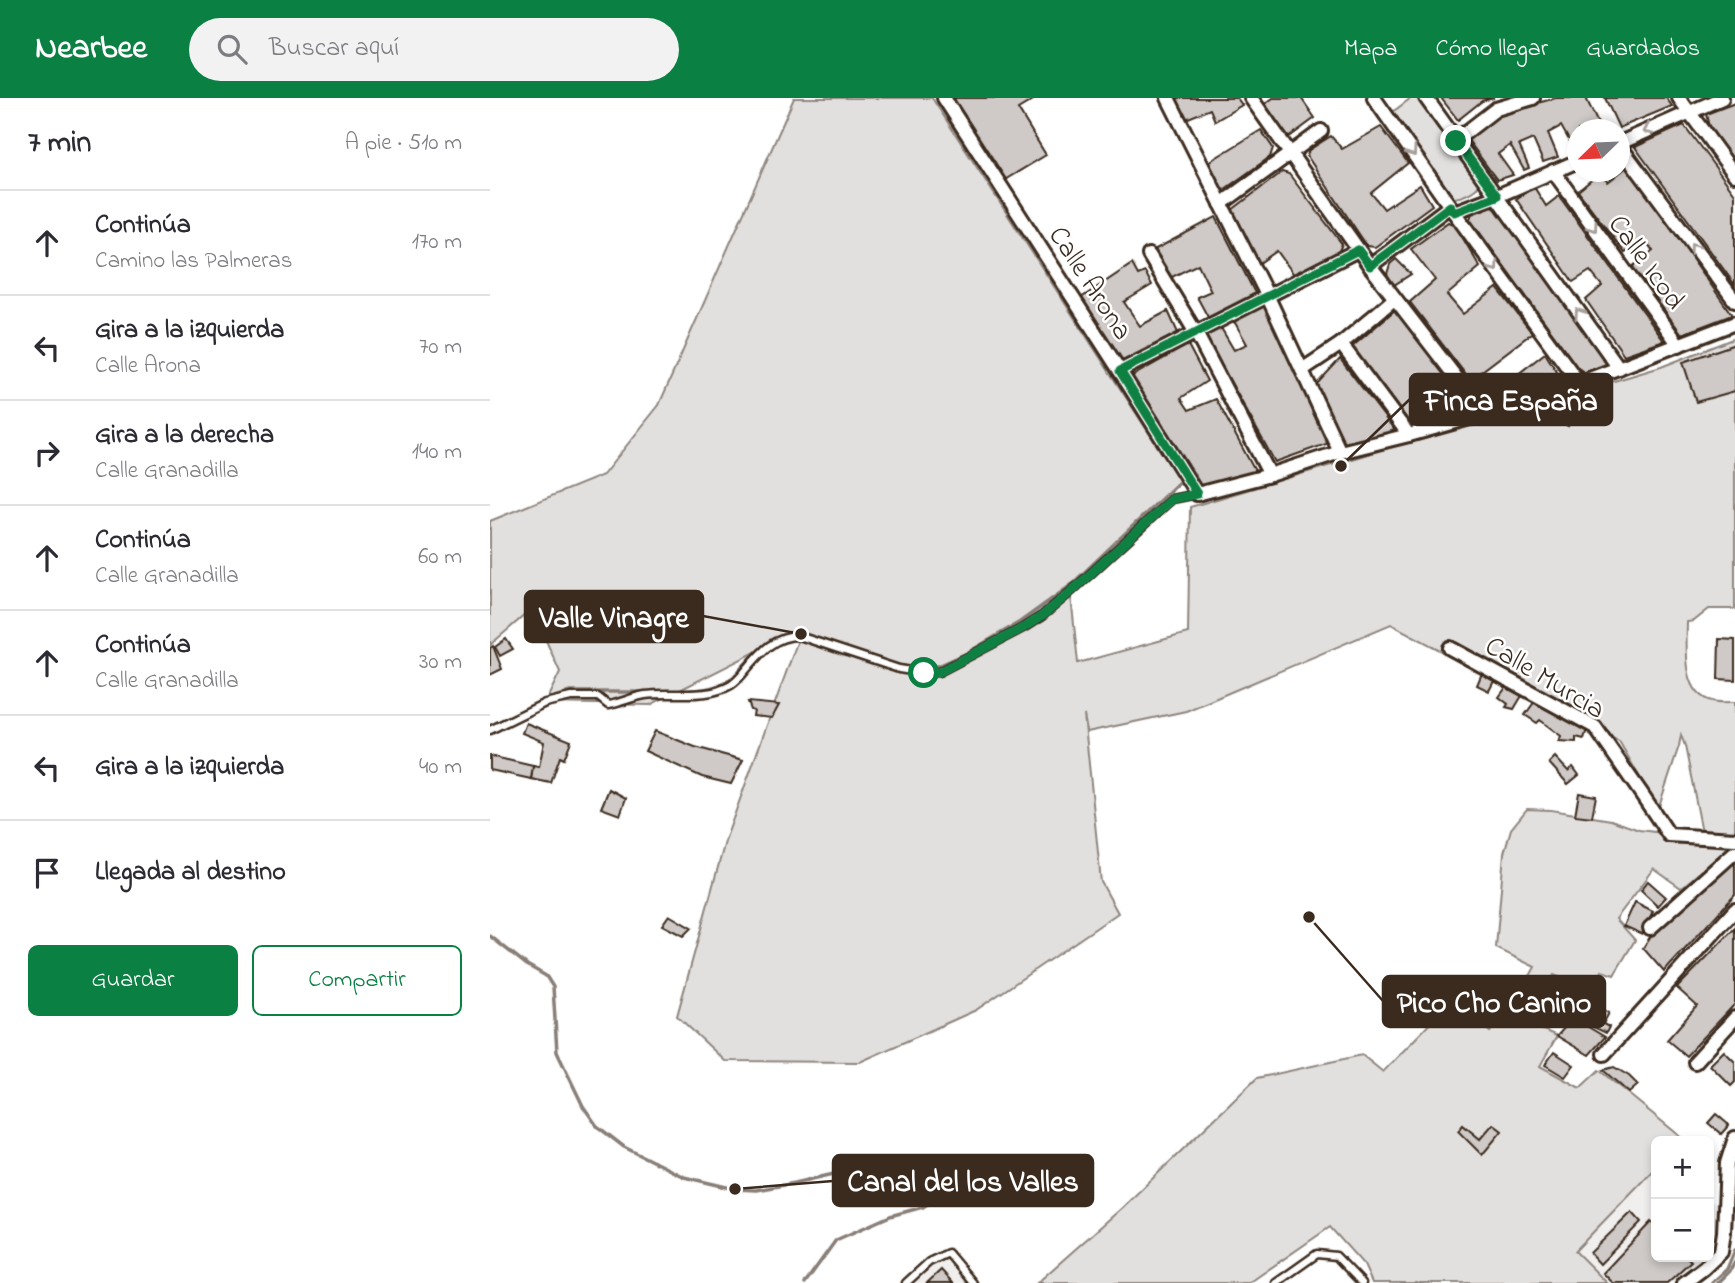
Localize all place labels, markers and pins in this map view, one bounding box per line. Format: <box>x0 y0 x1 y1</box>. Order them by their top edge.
callout: Finca España <box>1410 374 1612 425</box>
callout: Valle Vinagre <box>525 591 703 642</box>
callout: Pico Cho Canino <box>1383 976 1605 1027</box>
callout: Canal del los Valles <box>833 1155 1093 1206</box>

